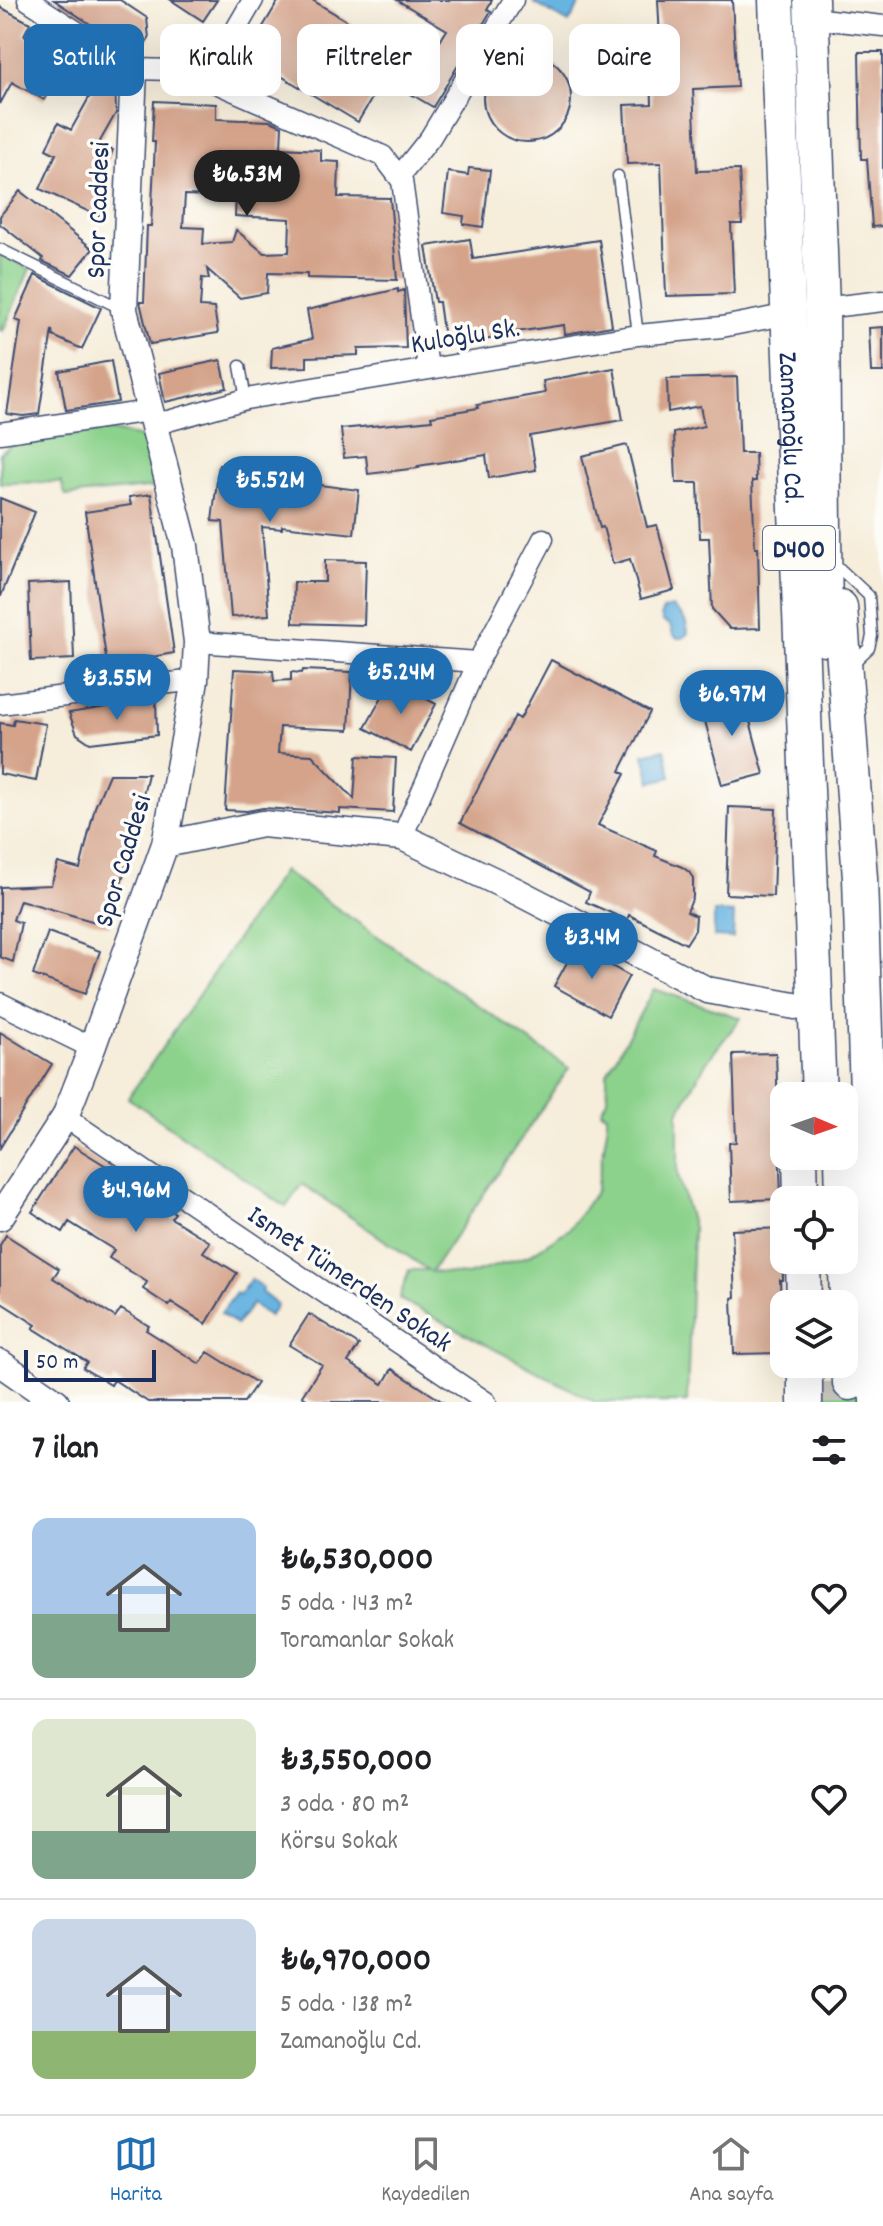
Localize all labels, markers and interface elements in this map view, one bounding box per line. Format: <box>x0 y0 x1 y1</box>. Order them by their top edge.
chip: Satılık <box>24 24 144 96</box>
chip: Kiralık <box>160 24 281 96</box>
chip: Filtreler <box>297 24 440 96</box>
chip: Yeni <box>456 24 553 96</box>
chip: Daire <box>569 24 680 96</box>
street label: Spor Caddesi <box>79 141 123 279</box>
pin: ₺6.53M <box>182 150 312 218</box>
text: ₺6.53M <box>212 157 282 194</box>
street label: Kuloğlu Sk. <box>408 311 523 367</box>
street label: Zamanoğlu Cd. <box>765 351 811 505</box>
pin: ₺5.52M <box>205 456 335 524</box>
text: ₺5.52M <box>235 463 305 500</box>
road number: D400 <box>763 526 835 570</box>
pin: ₺5.24M <box>336 648 466 716</box>
pin: ₺3.55M <box>52 654 182 722</box>
text: ₺5.24M <box>367 655 435 692</box>
text: ₺3.55M <box>82 661 152 698</box>
pin: ₺6.97M <box>667 670 797 738</box>
text: ₺6.97M <box>698 677 766 714</box>
street label: Spor Caddesi <box>87 790 165 933</box>
pin: ₺3.4M <box>536 913 648 981</box>
text: ₺3.4M <box>564 920 620 957</box>
north arrow <box>770 1082 858 1170</box>
map controls <box>770 1082 858 1378</box>
pin: ₺4.96M <box>71 1166 201 1234</box>
text: ₺4.96M <box>101 1173 171 1210</box>
button: locate <box>770 1186 858 1274</box>
street label: Ismet Tümerden Sokak <box>238 1198 459 1365</box>
button: layers <box>770 1290 858 1378</box>
scale bar <box>24 1346 156 1382</box>
text: 50 m <box>36 1348 78 1379</box>
text: 7 ilan <box>32 1426 99 1475</box>
icon: filters <box>807 1428 851 1472</box>
text: ₺6,530,000 <box>280 1537 433 1586</box>
icon: home <box>96 1550 192 1646</box>
icon: heart <box>807 1576 851 1620</box>
text: 5 oda · 143 m² <box>280 1586 413 1623</box>
text: Toramanlar Sokak <box>280 1623 454 1660</box>
text: ₺3,550,000 <box>280 1738 433 1787</box>
icon: home <box>96 1751 192 1847</box>
icon: heart <box>807 1777 851 1821</box>
text: 3 oda · 80 m² <box>280 1787 409 1824</box>
text: Körsu Sokak <box>280 1824 398 1861</box>
text: ₺6,970,000 <box>280 1938 431 1987</box>
icon: home <box>96 1951 192 2047</box>
icon: heart <box>807 1977 851 2021</box>
text: 5 oda · 138 m² <box>280 1987 413 2024</box>
text: Zamanoğlu Cd. <box>280 2024 421 2061</box>
tab: Harita <box>110 2132 162 2211</box>
tab: Kaydedilen <box>381 2132 470 2211</box>
tab: Ana sayfa <box>689 2132 773 2211</box>

